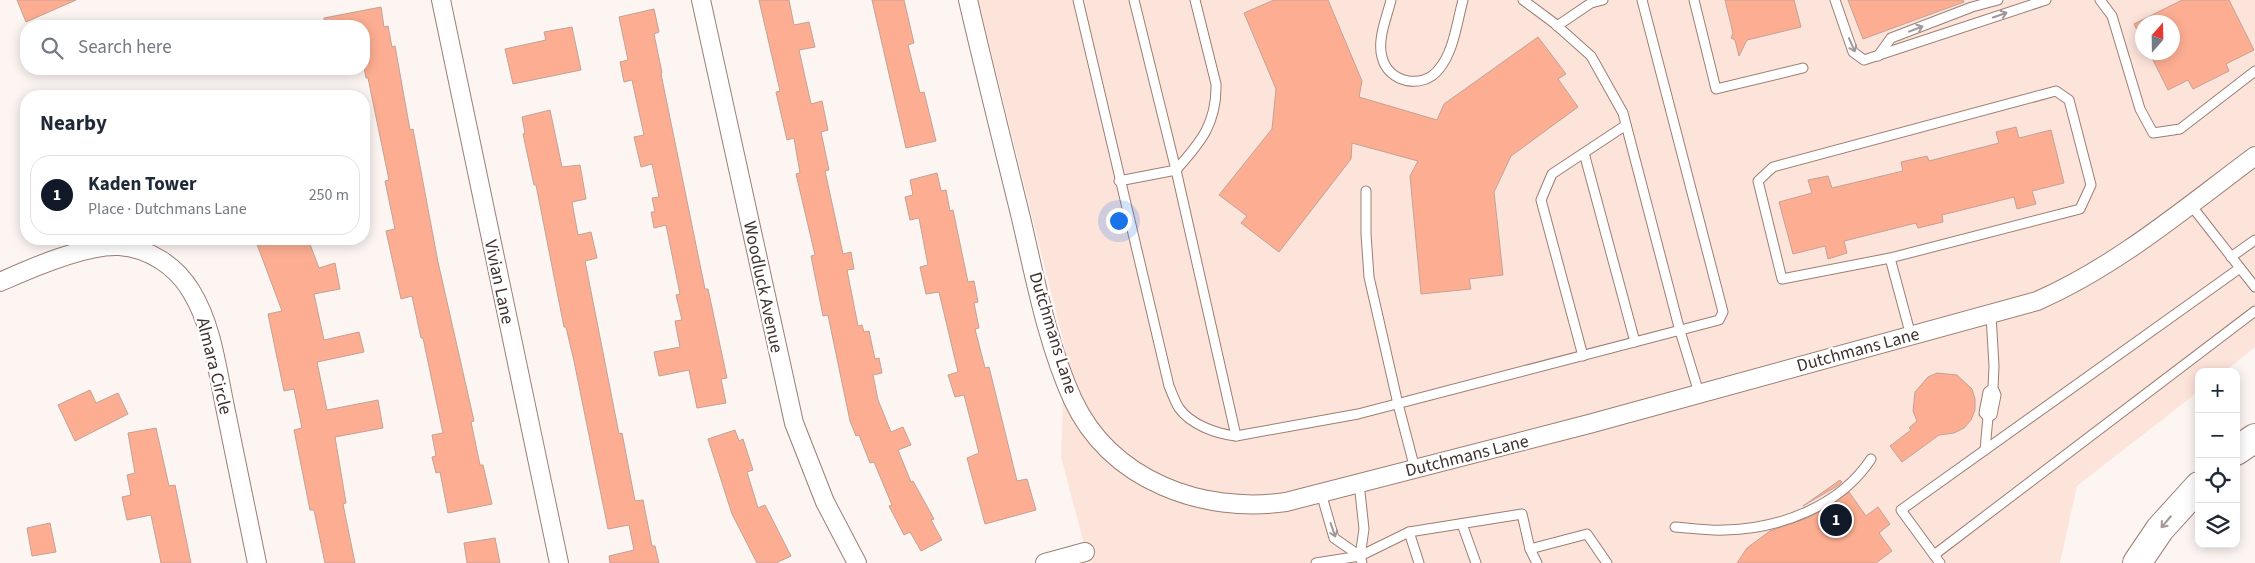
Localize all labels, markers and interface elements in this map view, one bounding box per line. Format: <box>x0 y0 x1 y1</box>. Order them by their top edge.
one-way arrow <box>1991 10 2007 19</box>
north arrow <box>2135 15 2180 60</box>
search box <box>20 20 370 75</box>
one-way arrow <box>1907 24 1923 33</box>
icon: search <box>38 34 66 62</box>
text: Search here <box>78 34 172 61</box>
one-way arrow <box>1847 38 1857 53</box>
text: Nearby <box>40 108 107 138</box>
text: Kaden Tower <box>88 171 197 198</box>
text: 1 <box>53 184 61 206</box>
text: 250 m <box>309 184 349 206</box>
text: Place · Dutchmans Lane <box>88 198 247 220</box>
your location <box>1106 208 1132 234</box>
street label: Woodluck Avenue <box>737 219 789 355</box>
street label: Vivian Lane <box>478 238 520 327</box>
street label: Dutchmans Lane <box>1023 269 1083 397</box>
street label: Almara Circle <box>190 315 238 417</box>
street label: Dutchmans Lane <box>1794 322 1922 378</box>
map controls <box>2195 368 2240 548</box>
button: + <box>2195 368 2240 413</box>
button: − <box>2195 413 2240 458</box>
street label: Dutchmans Lane <box>1403 429 1531 483</box>
button: locate <box>2195 458 2240 503</box>
pin: 1 <box>1820 501 1852 539</box>
button: layers <box>2195 503 2240 548</box>
one-way arrow <box>2161 515 2172 528</box>
one-way arrow <box>1328 522 1338 538</box>

